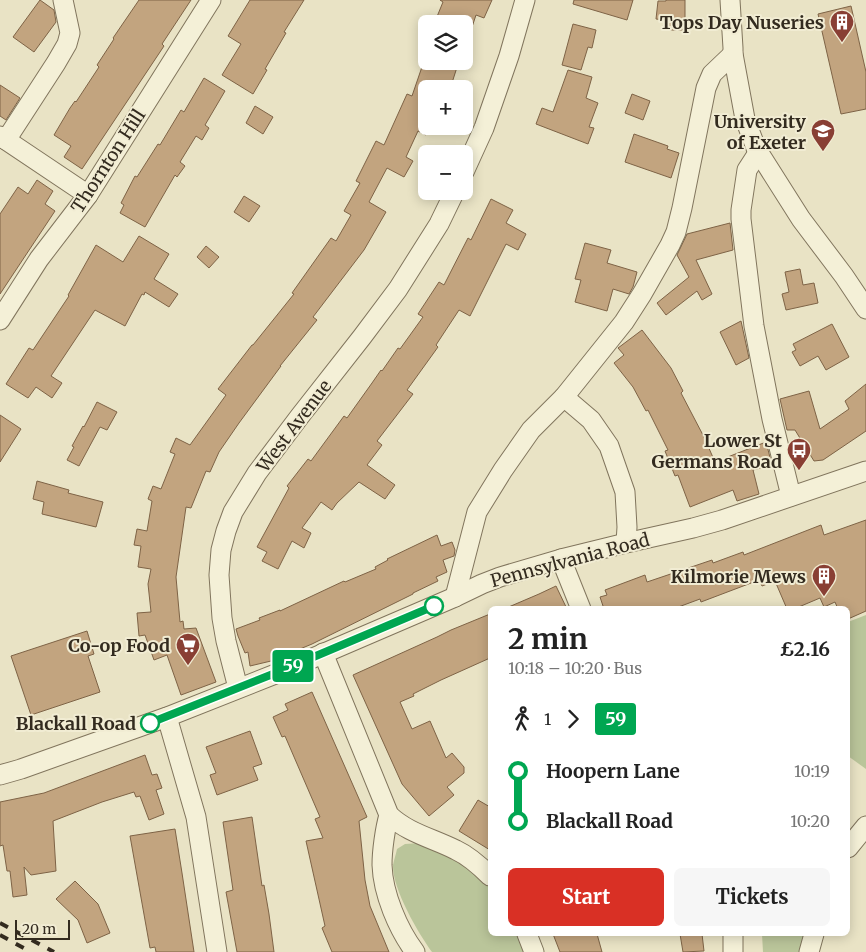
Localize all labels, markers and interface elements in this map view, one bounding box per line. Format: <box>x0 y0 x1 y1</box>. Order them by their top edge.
building icon: Tops Day Nuseries <box>829 9 855 43</box>
place label: Tops Day Nuseries <box>660 11 824 34</box>
map controls <box>418 15 473 200</box>
button: layers <box>418 15 473 70</box>
button: + <box>418 80 473 135</box>
street label: Thornton Hill <box>66 104 150 217</box>
place label: University of Exeter <box>714 110 806 154</box>
school or university icon: University of Exeter <box>810 118 836 152</box>
button: − <box>418 145 473 200</box>
street label: West Avenue <box>251 375 336 478</box>
place label: Lower St Germans Road <box>651 429 783 473</box>
bus stop icon: Lower St Germans Road <box>786 437 812 471</box>
street label: Pennsylvania Road <box>488 528 652 592</box>
building icon: Kilmorie Mews <box>811 563 837 597</box>
place label: Kilmorie Mews <box>671 565 806 588</box>
unlabelled marker <box>424 596 444 616</box>
text: 2 min <box>508 621 588 657</box>
supermarket icon: Co-op Food <box>175 632 201 666</box>
place label: Co-op Food <box>68 634 170 657</box>
text: £2.16 <box>780 637 830 661</box>
line badge: 59 <box>270 650 316 682</box>
text: 59 <box>282 654 304 677</box>
text: 10:18 – 10:20 · Bus <box>508 658 642 678</box>
icon: walk <box>508 705 536 733</box>
icon: forward <box>559 705 587 733</box>
text: 59 <box>605 707 626 730</box>
text: 1 <box>544 709 551 729</box>
place label: Blackall Road <box>16 712 136 735</box>
marker: Blackall Road <box>140 713 160 733</box>
text: Hoopern Lane <box>546 759 680 783</box>
text: 10:19 <box>794 761 830 781</box>
text: Blackall Road <box>546 809 673 833</box>
text: 10:20 <box>790 811 830 831</box>
button: Start <box>508 868 664 926</box>
button: Tickets <box>674 868 830 926</box>
scale bar <box>15 917 70 940</box>
text: 20 m <box>22 920 56 938</box>

